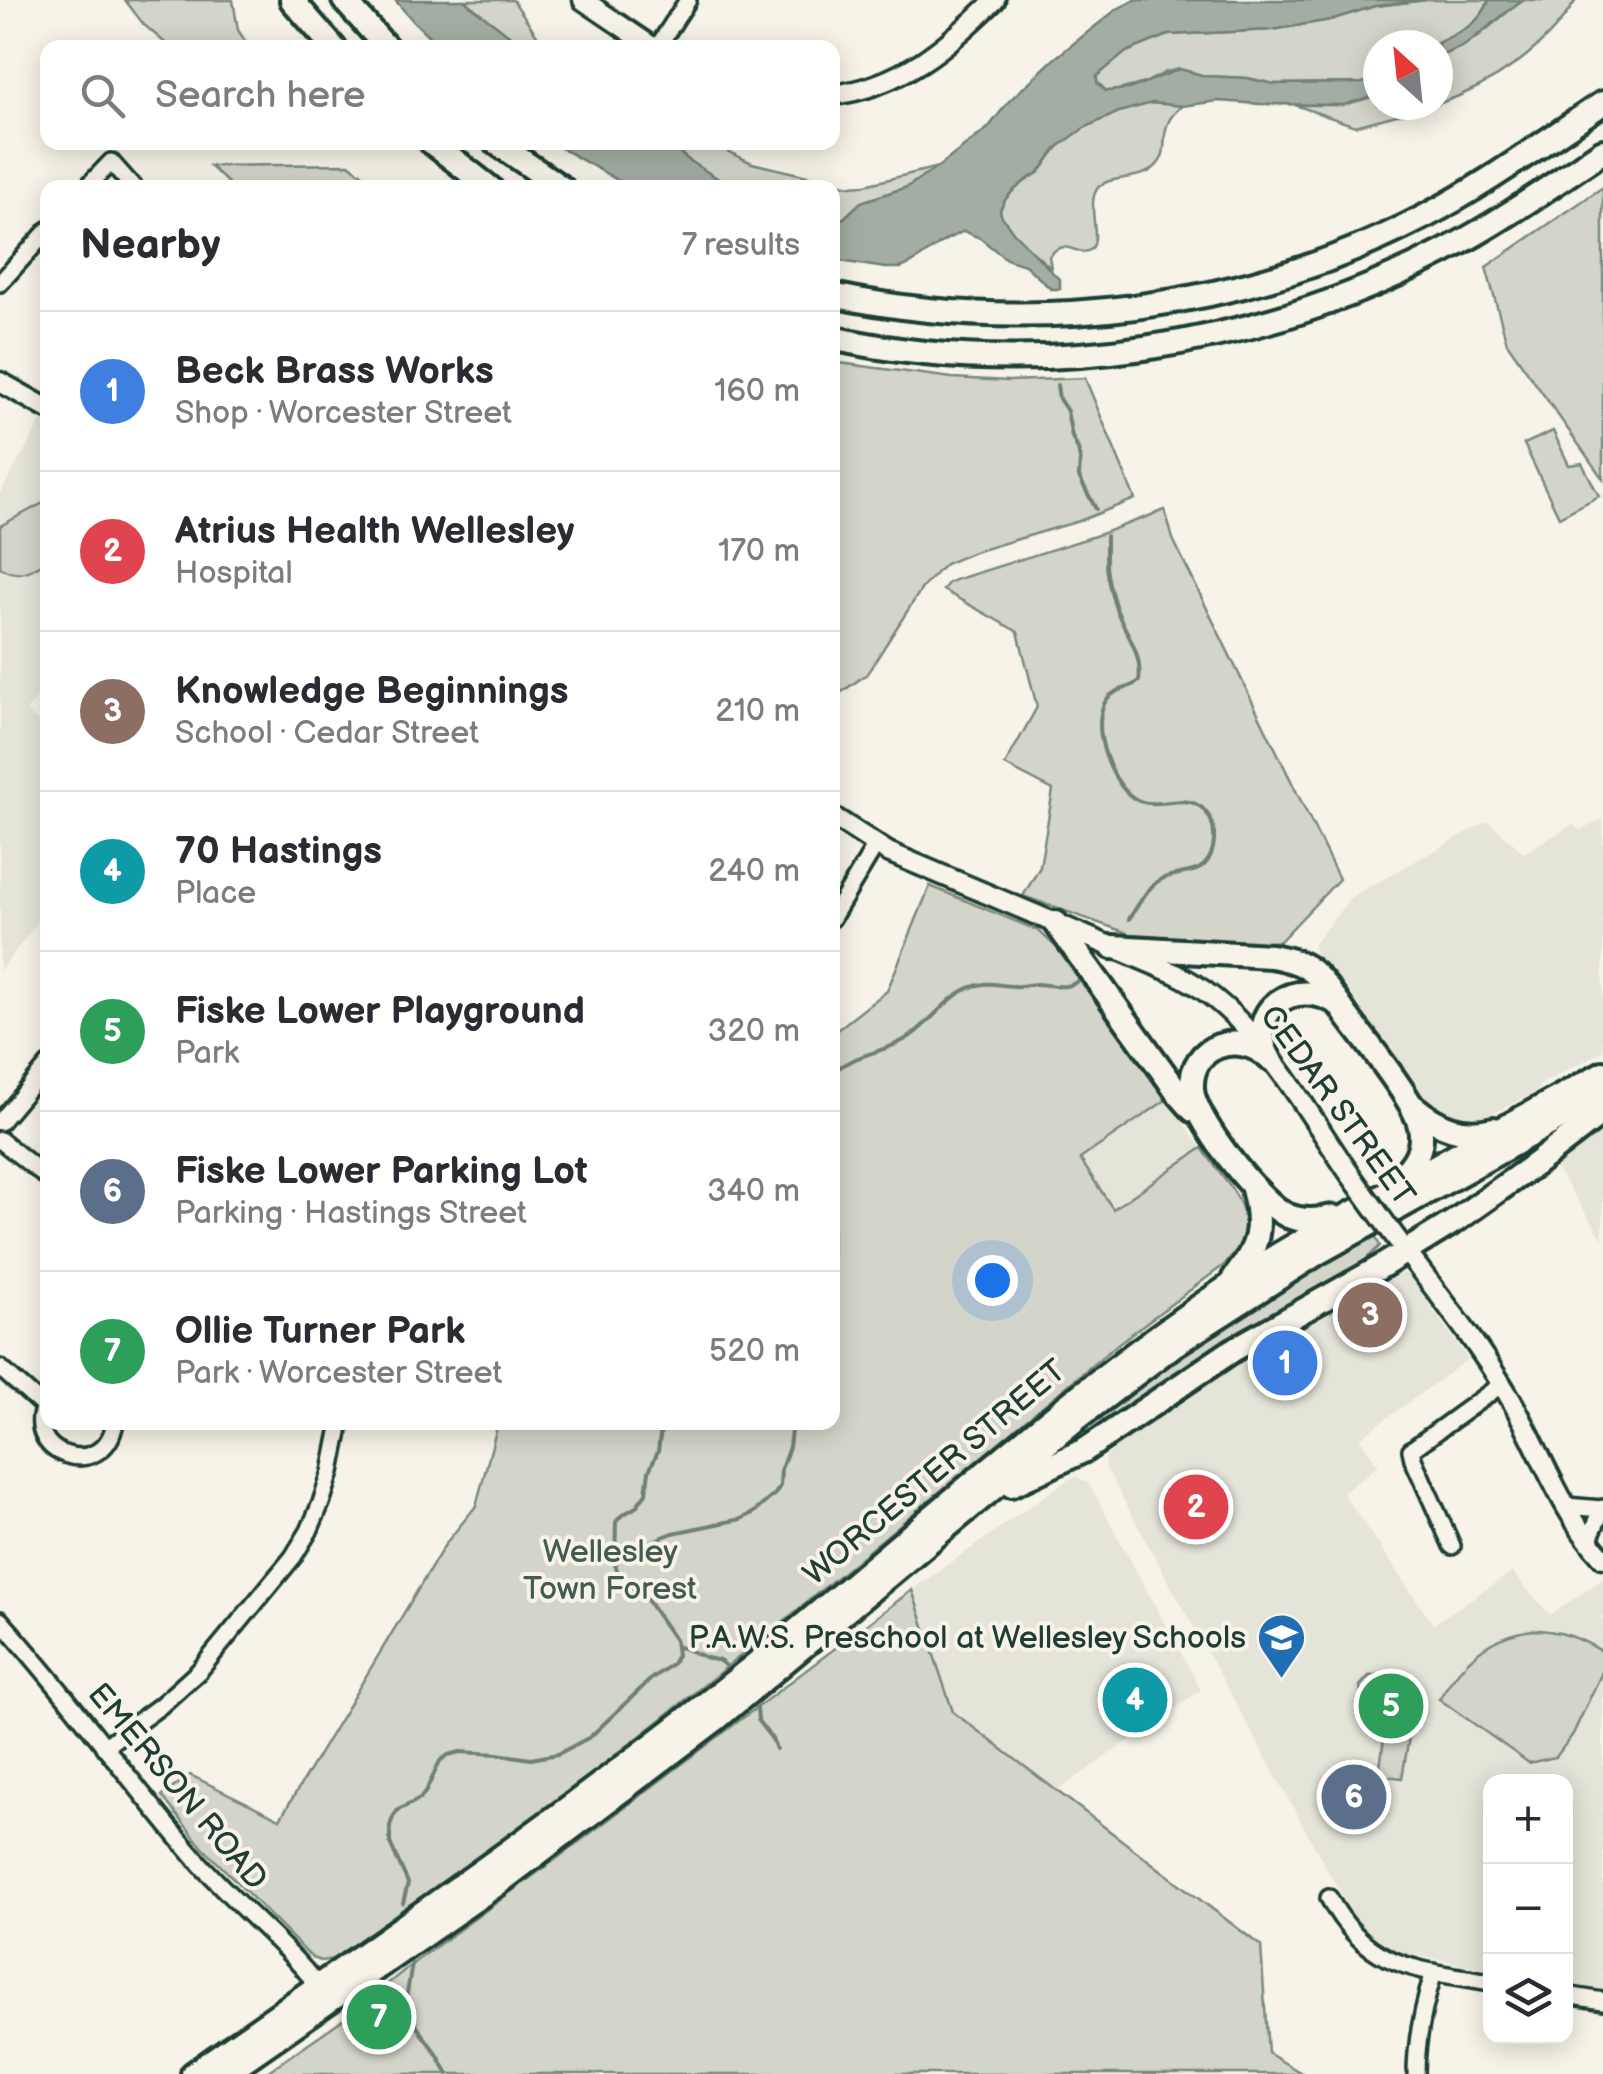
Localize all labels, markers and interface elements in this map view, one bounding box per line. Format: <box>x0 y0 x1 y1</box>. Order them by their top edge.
north arrow <box>1363 30 1453 120</box>
search box <box>40 40 840 150</box>
icon: search <box>75 68 130 123</box>
text: Search here <box>155 73 366 118</box>
text: Nearby <box>80 220 220 271</box>
text: 7 results <box>682 226 800 265</box>
text: Beck Brass Works <box>175 349 494 394</box>
text: 1 <box>106 372 119 411</box>
text: 160 m <box>714 372 800 411</box>
text: Shop · Worcester Street <box>175 394 512 433</box>
text: Atrius Health Wellesley <box>175 509 574 554</box>
text: 2 <box>103 532 122 571</box>
text: 170 m <box>718 532 800 571</box>
text: Hospital <box>175 554 293 593</box>
text: Knowledge Beginnings <box>175 669 569 714</box>
text: 3 <box>103 692 122 731</box>
text: 210 m <box>715 692 800 731</box>
text: School · Cedar Street <box>175 714 479 753</box>
text: 70 Hastings <box>175 829 382 874</box>
text: 4 <box>103 852 122 891</box>
text: 240 m <box>708 852 800 891</box>
text: Place <box>175 874 256 913</box>
text: Fiske Lower Playground <box>175 989 585 1034</box>
street label: CEDAR STREET <box>1251 998 1423 1214</box>
text: 5 <box>103 1012 122 1051</box>
text: 320 m <box>708 1012 800 1051</box>
text: Park <box>175 1034 239 1073</box>
text: Fiske Lower Parking Lot <box>175 1149 588 1194</box>
text: 6 <box>103 1172 122 1211</box>
text: 340 m <box>707 1172 800 1211</box>
text: Parking · Hastings Street <box>175 1194 527 1233</box>
your location <box>967 1255 1018 1306</box>
pin: 3 <box>1338 1278 1402 1352</box>
text: Ollie Turner Park <box>175 1309 465 1354</box>
pin: 1 <box>1252 1326 1318 1400</box>
text: 7 <box>104 1332 121 1371</box>
text: 520 m <box>709 1332 800 1371</box>
street label: WORCESTER STREET <box>796 1352 1074 1594</box>
text: Park · Worcester Street <box>175 1354 502 1393</box>
pin: 2 <box>1164 1470 1228 1544</box>
park label: Wellesley Town Forest <box>523 1533 697 1609</box>
school or university icon: P.A.W.S. Preschool at Wellesley Schools <box>1255 1612 1307 1680</box>
place label: P.A.W.S. Preschool at Wellesley Schools <box>689 1619 1246 1658</box>
pin: 4 <box>1102 1662 1168 1738</box>
pin: 5 <box>1358 1668 1424 1744</box>
street label: EMERSON ROAD <box>79 1676 275 1898</box>
pin: 6 <box>1322 1760 1386 1834</box>
map controls <box>1483 1774 1573 2044</box>
button: + <box>1483 1774 1573 1864</box>
button: − <box>1483 1864 1573 1954</box>
button: layers <box>1483 1954 1573 2044</box>
pin: 7 <box>346 1980 412 2054</box>

